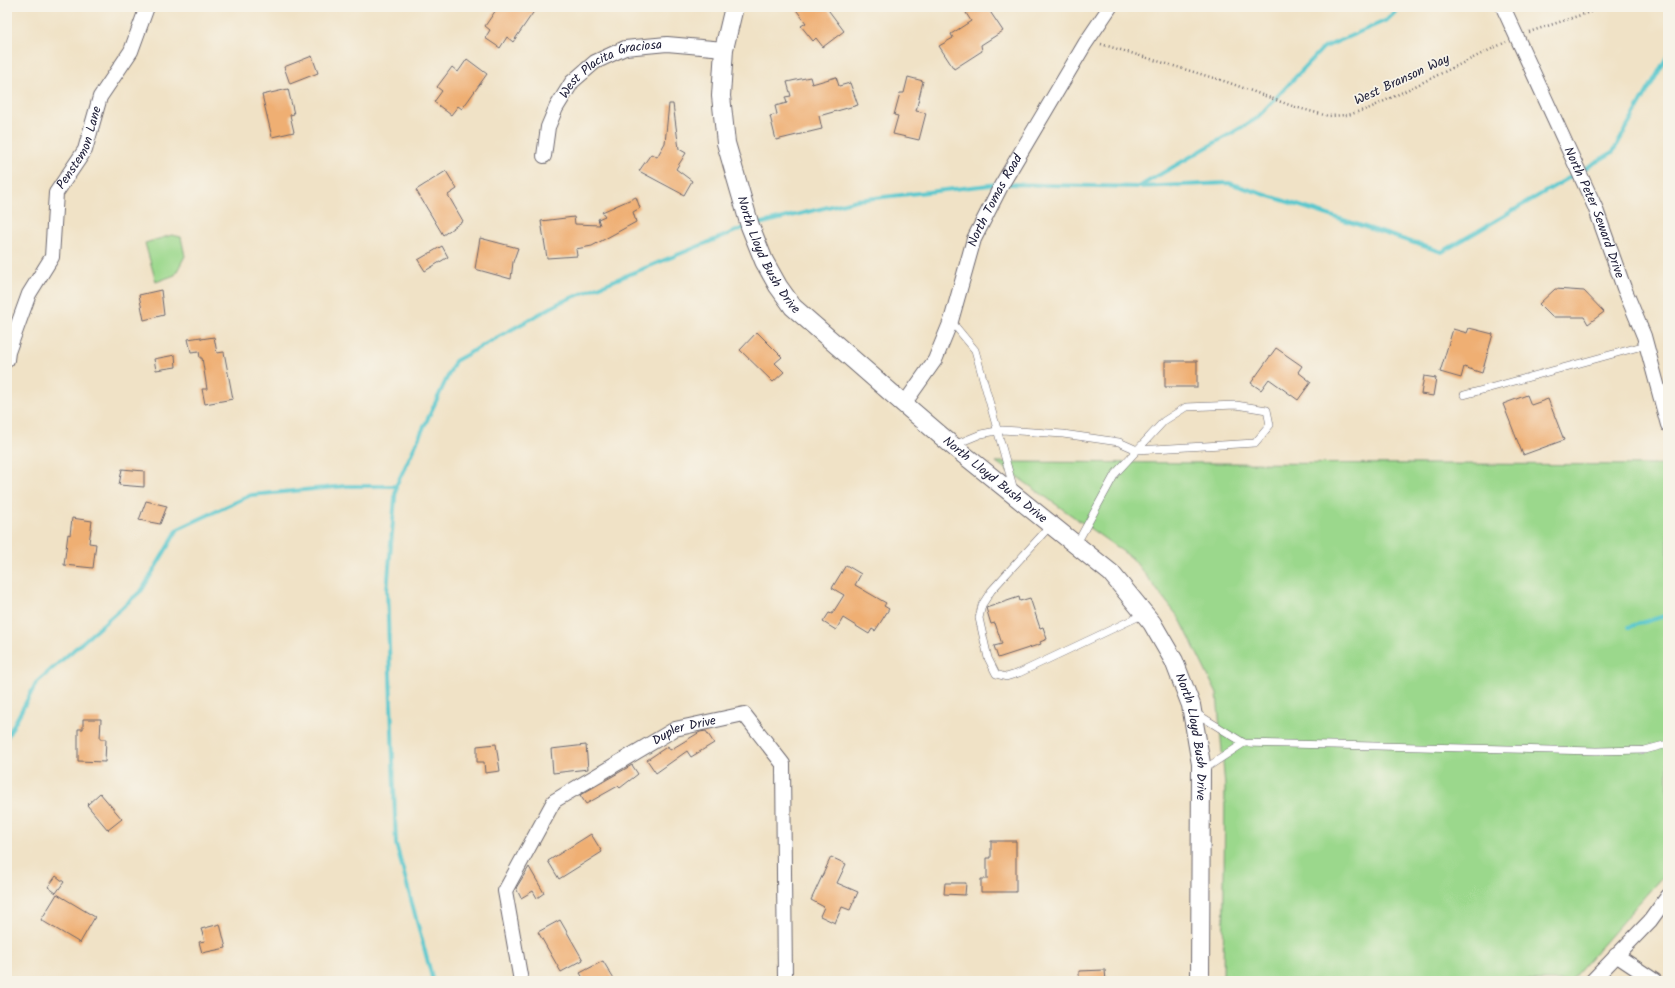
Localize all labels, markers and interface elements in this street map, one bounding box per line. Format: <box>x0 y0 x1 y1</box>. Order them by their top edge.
street label: West Placita Graciosa <box>554 34 663 102</box>
street label: West Branson Way <box>1351 48 1454 111</box>
street label: Penstemon Lane <box>51 104 107 194</box>
street label: North Peter Seward Drive <box>1558 143 1630 281</box>
street label: North Tomas Road <box>962 150 1028 249</box>
street label: North Lloyd Bush Drive <box>731 194 805 319</box>
street label: North Lloyd Bush Drive <box>938 431 1052 529</box>
street label: North Lloyd Bush Drive <box>1169 670 1212 801</box>
street label: Dupler Drive <box>648 710 718 751</box>

